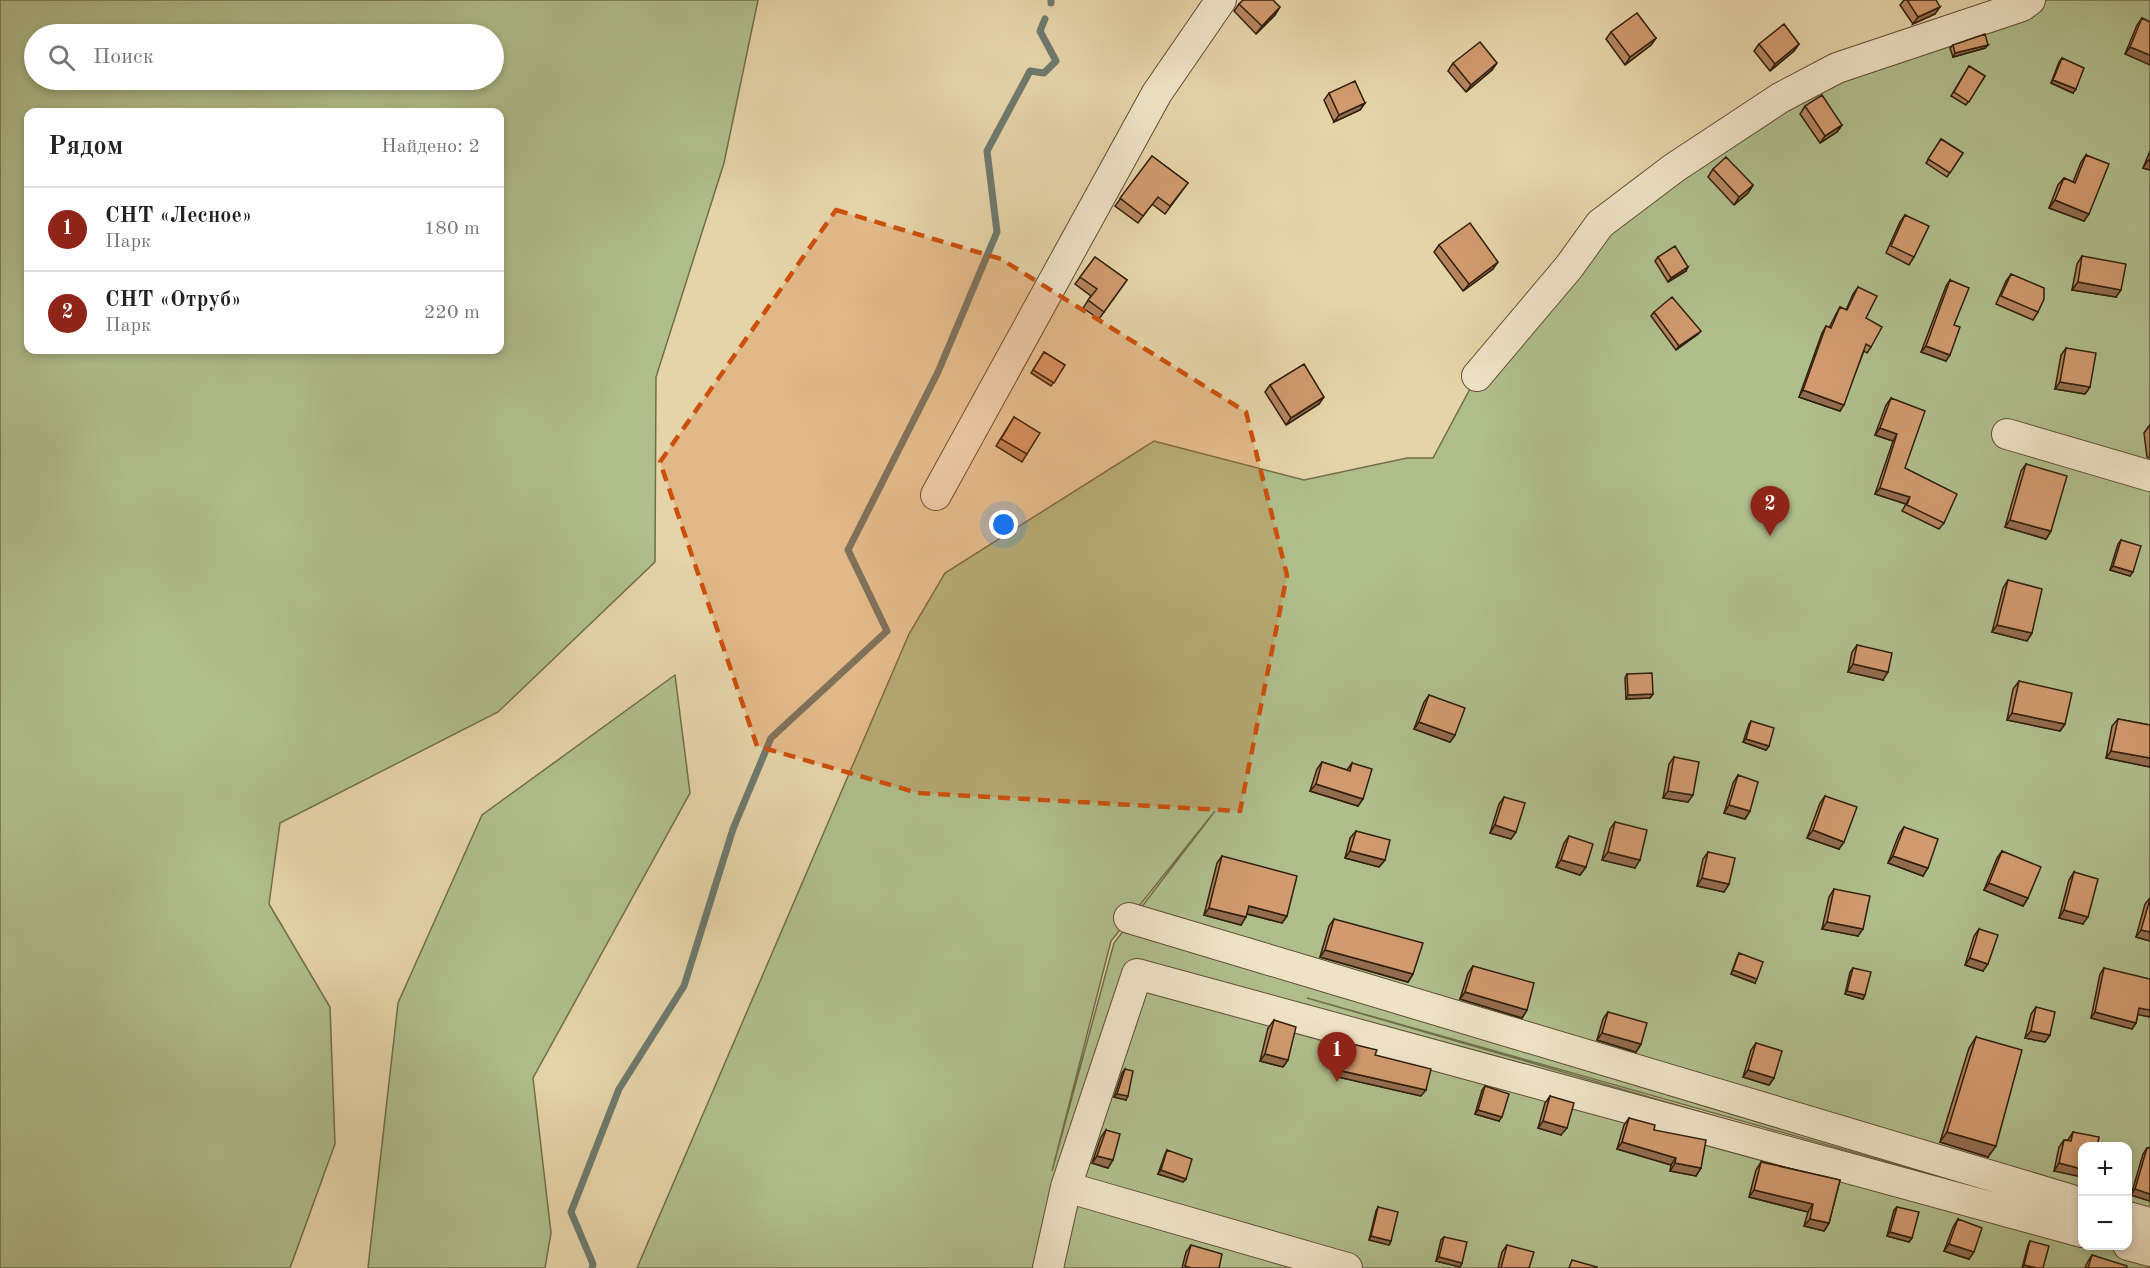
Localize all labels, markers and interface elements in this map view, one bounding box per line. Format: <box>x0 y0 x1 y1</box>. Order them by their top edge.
search box <box>24 24 504 90</box>
icon: search <box>45 41 78 74</box>
text: Поиск <box>93 46 154 68</box>
text: Рядом <box>48 134 123 160</box>
text: Найдено: 2 <box>381 137 480 157</box>
text: СНТ «Лесное» <box>105 205 252 227</box>
text: 1 <box>62 219 73 239</box>
text: 180 m <box>424 219 480 239</box>
text: Парк <box>105 232 151 252</box>
text: СНТ «Отруб» <box>105 289 242 311</box>
text: 2 <box>62 303 73 323</box>
text: 220 m <box>424 303 480 323</box>
text: Парк <box>105 316 151 336</box>
pin: 2 <box>1750 486 1790 536</box>
your location <box>989 510 1018 539</box>
pin: 1 <box>1318 1032 1356 1082</box>
map controls <box>2078 1142 2132 1250</box>
button: + <box>2078 1142 2132 1196</box>
button: − <box>2078 1196 2132 1250</box>

